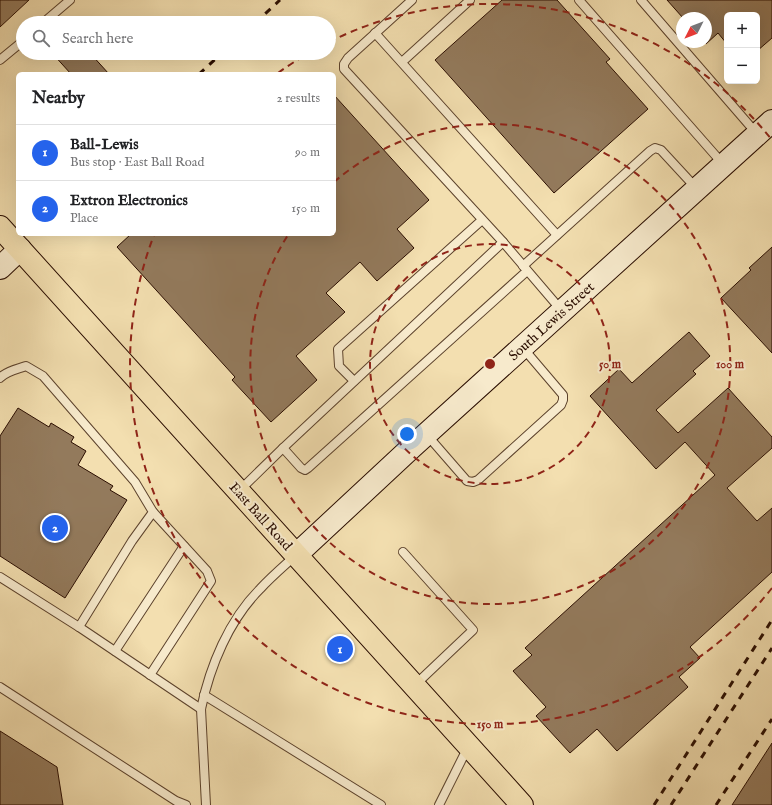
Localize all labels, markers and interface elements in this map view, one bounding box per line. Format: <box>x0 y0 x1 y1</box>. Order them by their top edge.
north arrow <box>676 12 712 48</box>
map controls <box>724 12 760 84</box>
button: + <box>724 12 760 48</box>
search box <box>16 16 336 60</box>
icon: search <box>30 27 52 49</box>
text: Search here <box>62 29 133 48</box>
button: − <box>724 48 760 84</box>
text: Nearby <box>32 88 85 109</box>
text: 2 results <box>276 90 320 107</box>
text: Ball-Lewis <box>70 135 138 154</box>
text: 1 <box>43 144 47 161</box>
text: 90 m <box>295 144 320 161</box>
text: Bus stop · East Ball Road <box>70 154 204 171</box>
text: Extron Electronics <box>70 191 188 210</box>
text: 2 <box>42 200 48 217</box>
text: 150 m <box>291 200 320 217</box>
text: Place <box>70 210 98 227</box>
street label: South Lewis Street <box>505 278 598 365</box>
centre of rings <box>483 357 497 371</box>
text: 50 m <box>599 357 622 372</box>
text: 100 m <box>716 357 745 372</box>
your location <box>397 424 417 444</box>
street label: East Ball Road <box>225 479 296 555</box>
pin: 2 <box>42 513 68 543</box>
pin: 1 <box>327 634 353 664</box>
text: 150 m <box>477 717 504 732</box>

